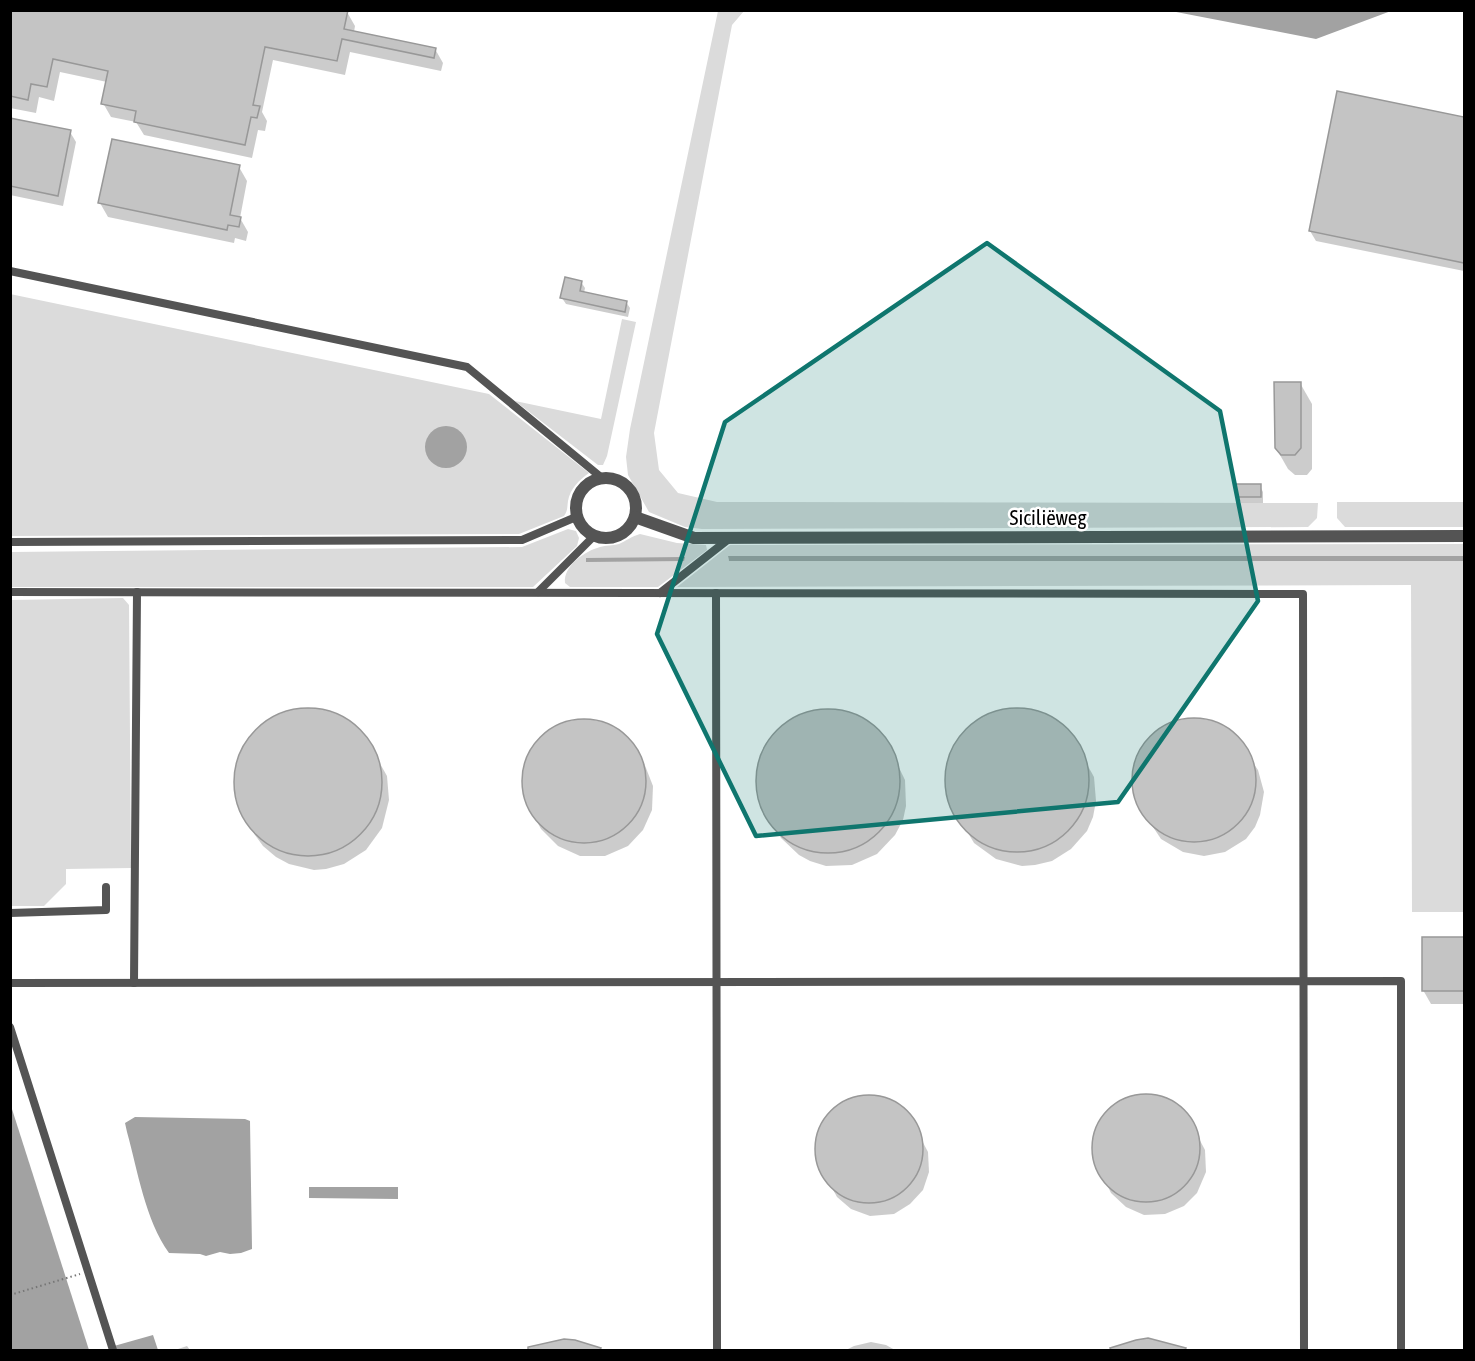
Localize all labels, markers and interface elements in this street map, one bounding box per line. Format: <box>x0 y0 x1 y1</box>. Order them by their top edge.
street label: Siciliëweg <box>1010 505 1086 529</box>

